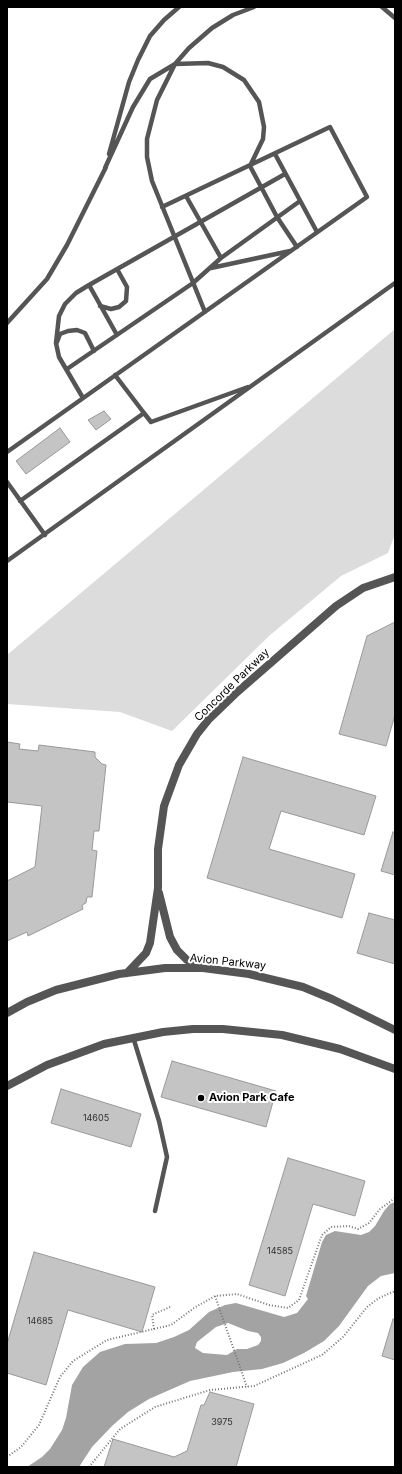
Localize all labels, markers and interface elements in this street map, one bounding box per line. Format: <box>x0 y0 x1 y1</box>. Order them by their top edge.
street label: Concorde Parkway <box>192 646 272 724</box>
street label: Avion Parkway <box>189 951 267 973</box>
place label: Avion Park Cafe <box>209 1091 294 1105</box>
marker: Avion Park Cafe <box>196 1093 206 1103</box>
house number: 14605 <box>83 1113 109 1123</box>
house number: 14585 <box>267 1246 293 1256</box>
house number: 14685 <box>27 1316 53 1326</box>
house number: 3975 <box>211 1417 233 1427</box>

